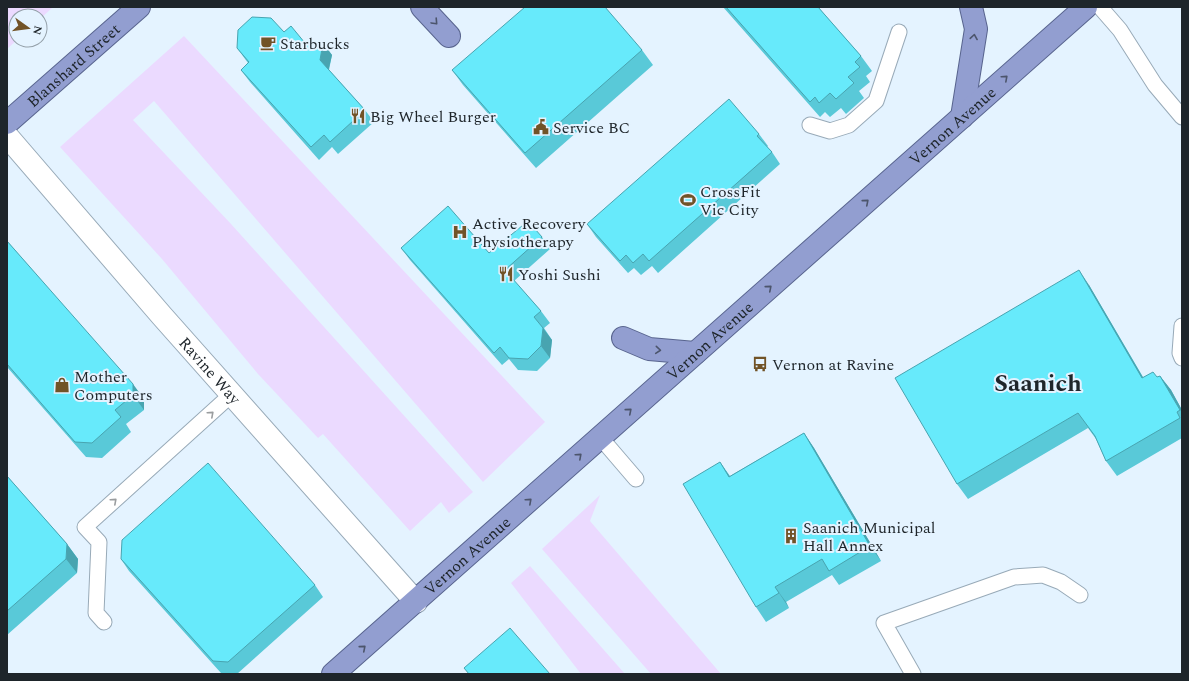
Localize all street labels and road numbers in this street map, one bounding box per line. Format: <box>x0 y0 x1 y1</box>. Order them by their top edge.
street label: Blanshard Street <box>22 18 126 113</box>
street label: Vernon Avenue <box>904 81 1002 172</box>
street label: Vernon Avenue <box>661 296 759 386</box>
street label: Ravine Way <box>173 332 247 411</box>
street label: Vernon Avenue <box>419 511 517 601</box>

